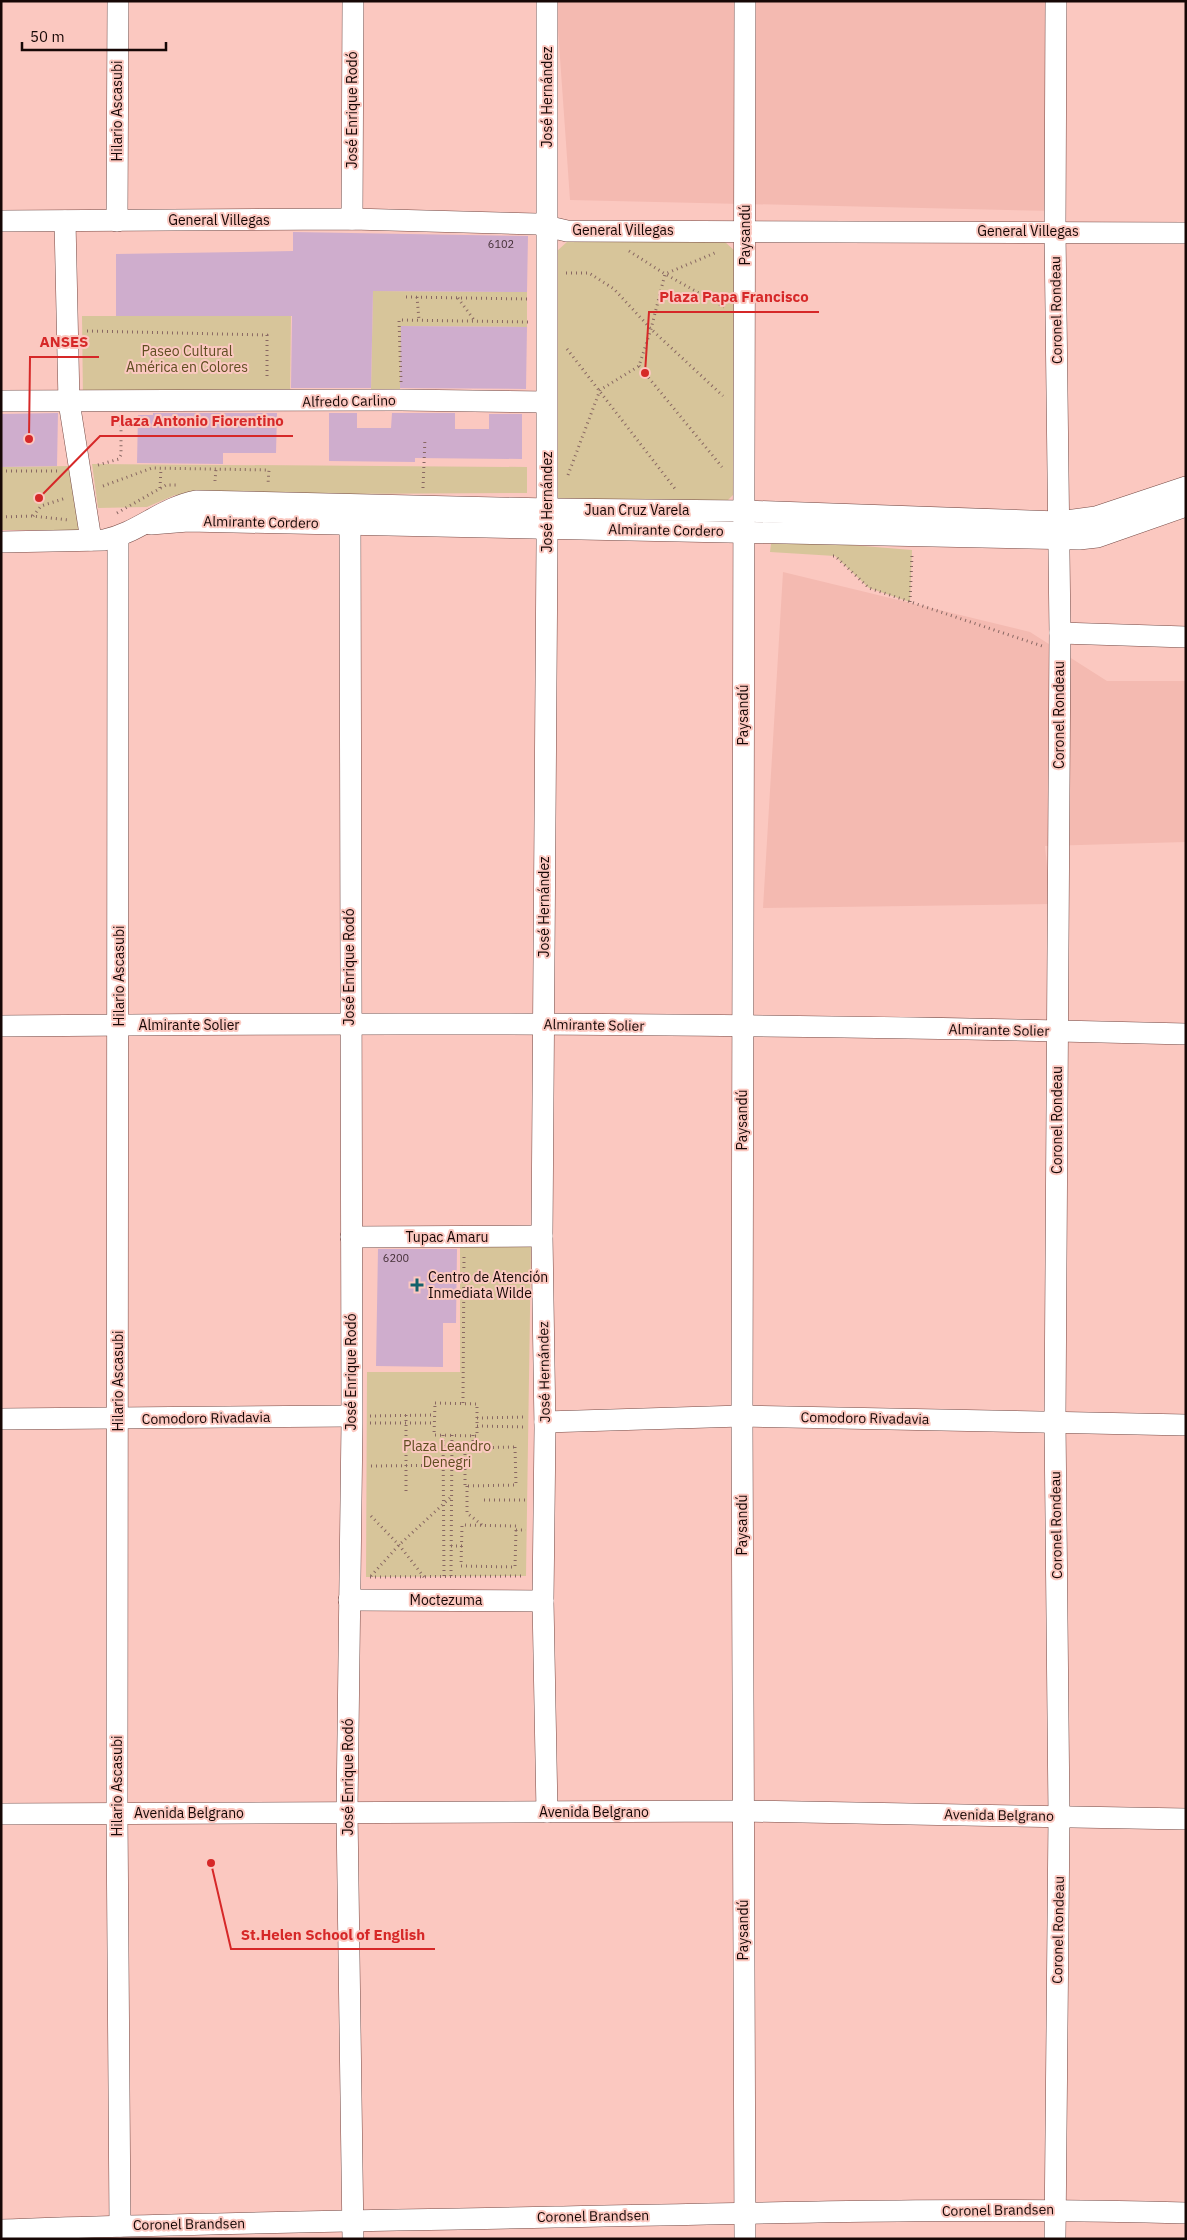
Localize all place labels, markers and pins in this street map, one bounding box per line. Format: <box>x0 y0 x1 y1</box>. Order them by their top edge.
callout: Plaza Papa Francisco <box>649 282 819 312</box>
callout: ANSES <box>30 327 99 357</box>
callout: Plaza Antonio Fiorentino <box>100 406 293 436</box>
place label: Centro de Atención Inmediata Wilde <box>428 1268 548 1302</box>
marker: Centro de Atención Inmediata Wilde <box>410 1278 424 1292</box>
callout: St.Helen School of English <box>231 1919 435 1949</box>

